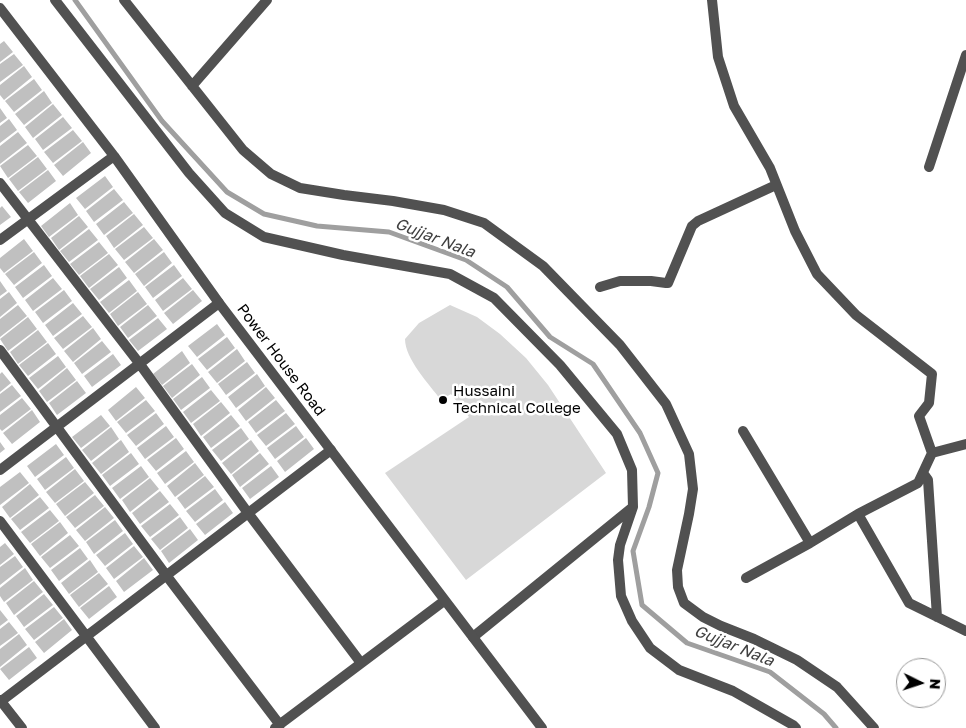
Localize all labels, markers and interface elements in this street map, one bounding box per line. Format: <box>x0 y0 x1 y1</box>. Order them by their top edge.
water label: Gujjar Nala <box>392 214 478 262</box>
street label: Power House Road <box>233 300 329 420</box>
place label: Hussaini Technical College <box>453 382 581 417</box>
marker: Hussaini Technical College <box>437 394 449 406</box>
water label: Gujjar Nala <box>691 621 777 671</box>
north arrow <box>896 658 946 708</box>
text: N <box>927 678 944 690</box>

